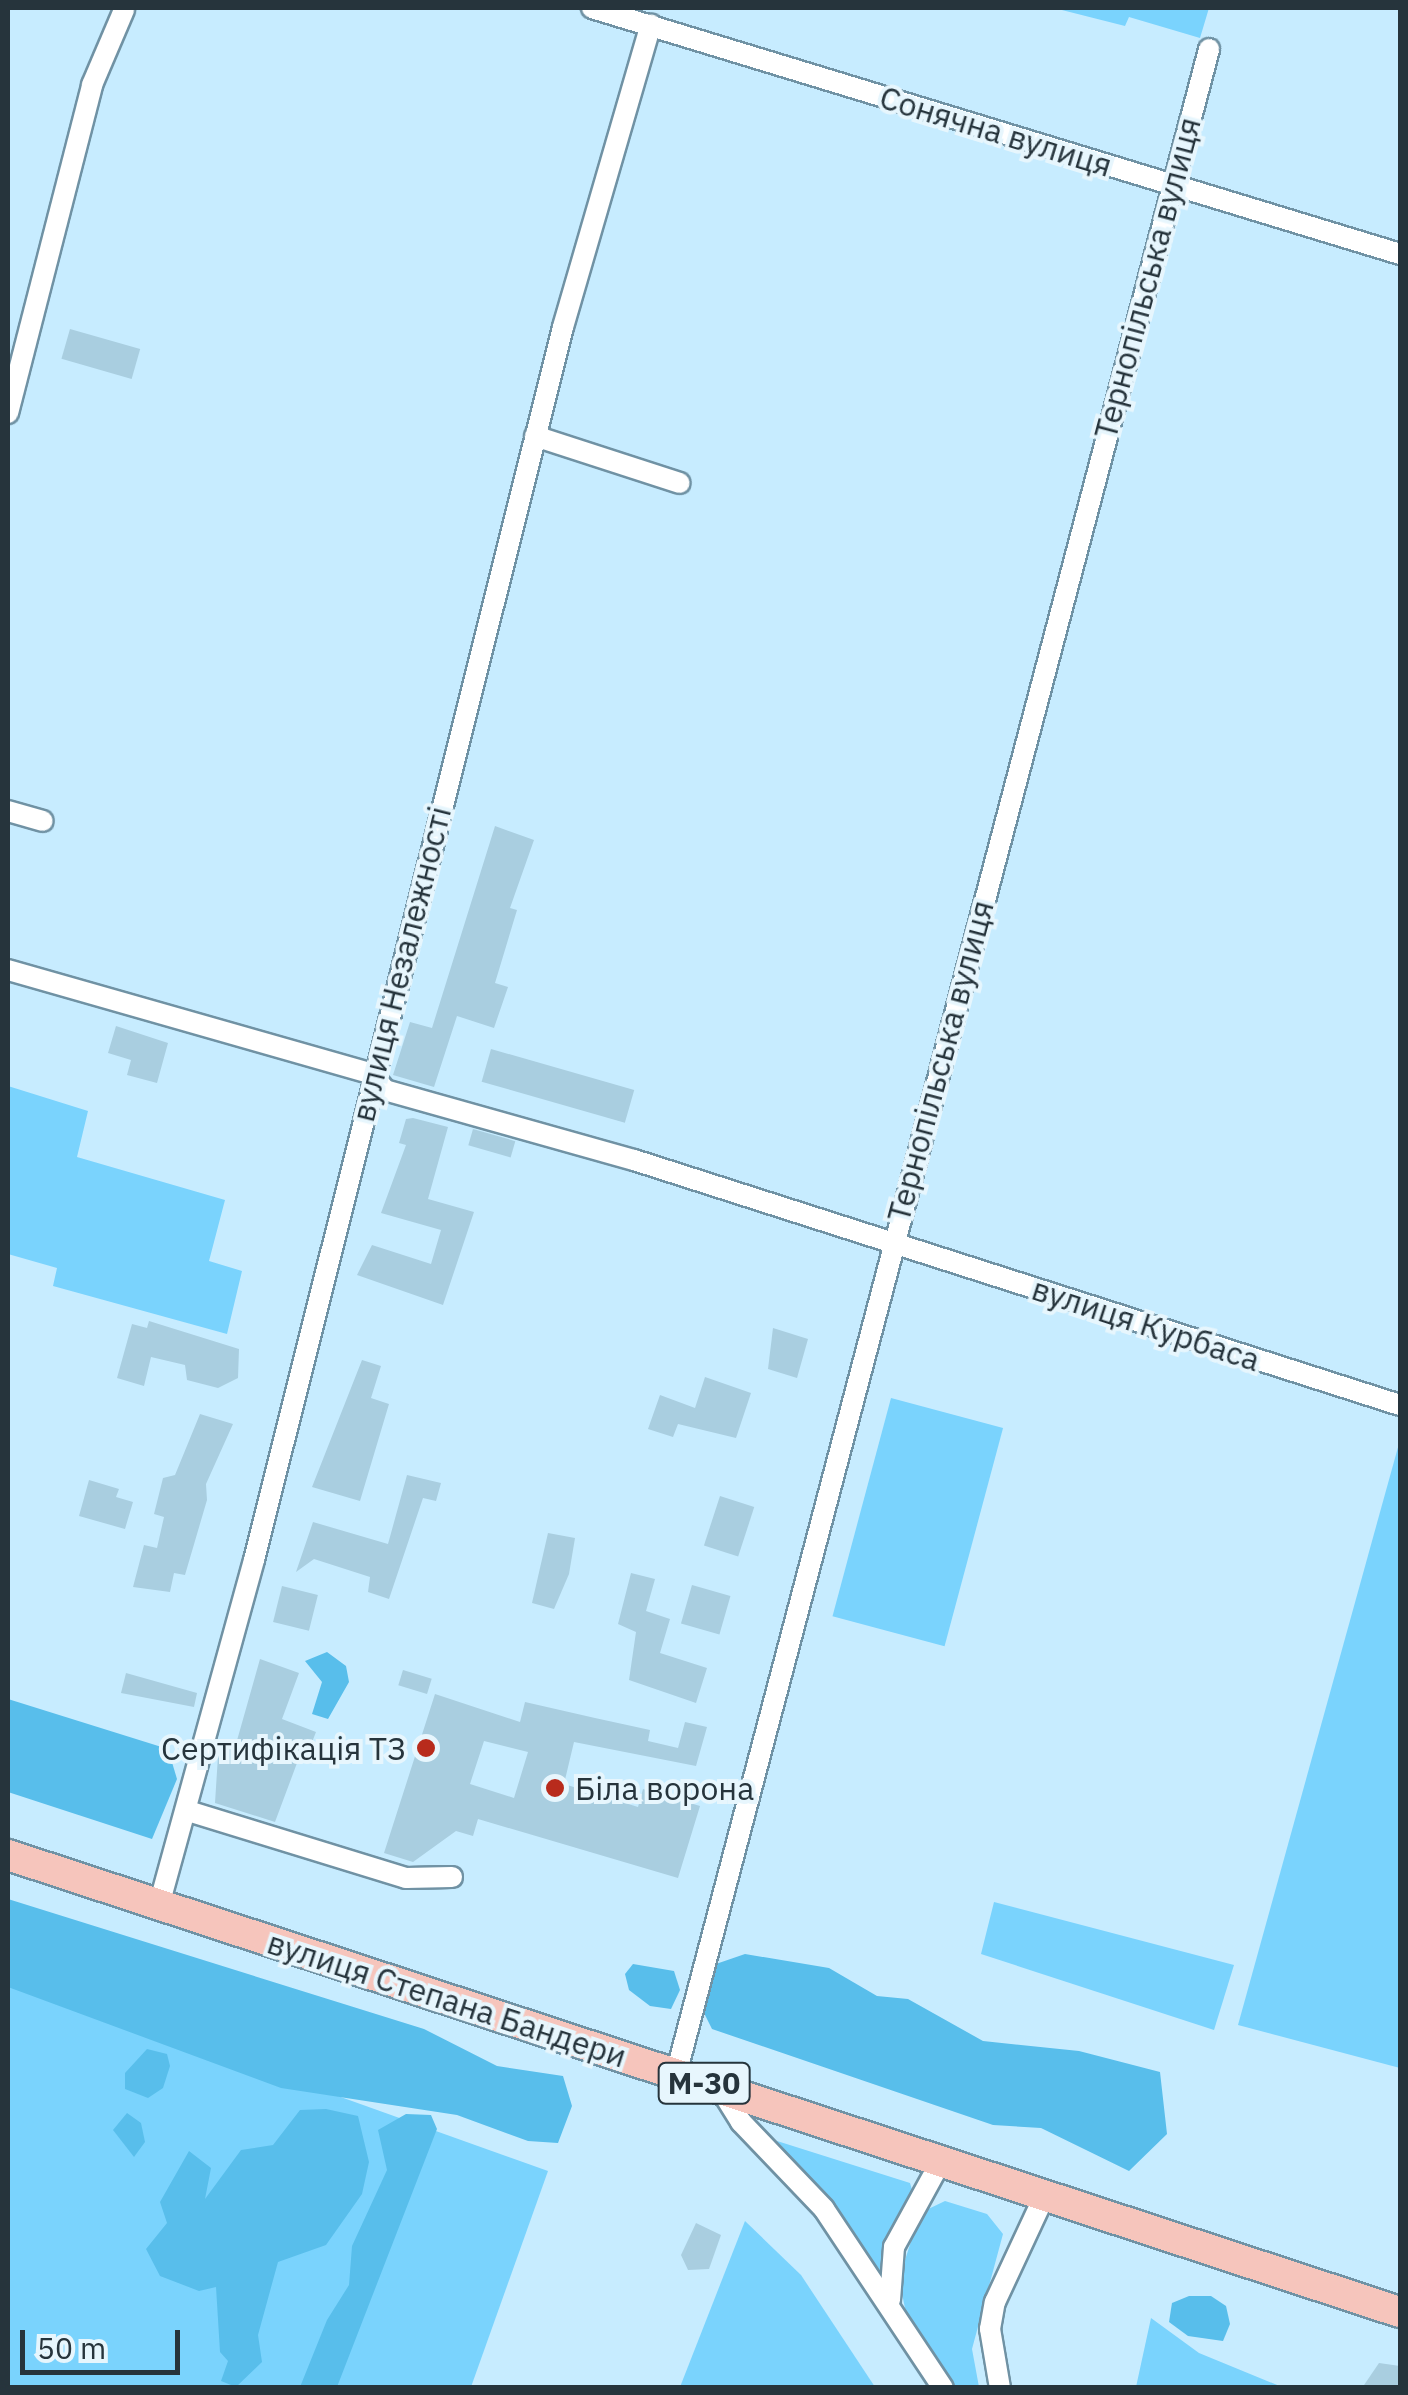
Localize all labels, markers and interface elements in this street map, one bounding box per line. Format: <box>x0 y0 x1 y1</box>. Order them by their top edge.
street label: Сонячна вулиця <box>875 77 1117 185</box>
street label: Тернопільська вулиця <box>1086 113 1208 443</box>
street label: вулиця Незалежності <box>343 803 459 1125</box>
street label: Тернопільська вулиця <box>879 896 1001 1226</box>
street label: вулиця Курбаса <box>1027 1269 1265 1379</box>
place label: Сертифікація ТЗ <box>161 1729 406 1767</box>
marker: Сертифікація ТЗ <box>415 1737 437 1759</box>
place label: Біла ворона <box>575 1769 754 1807</box>
marker: Біла ворона <box>544 1777 566 1799</box>
street label: вулиця Степана Бандери <box>263 1923 631 2075</box>
road number: М-30 <box>656 2058 752 2108</box>
scale bar <box>25 2310 185 2372</box>
text: 50 m <box>37 2328 106 2367</box>

